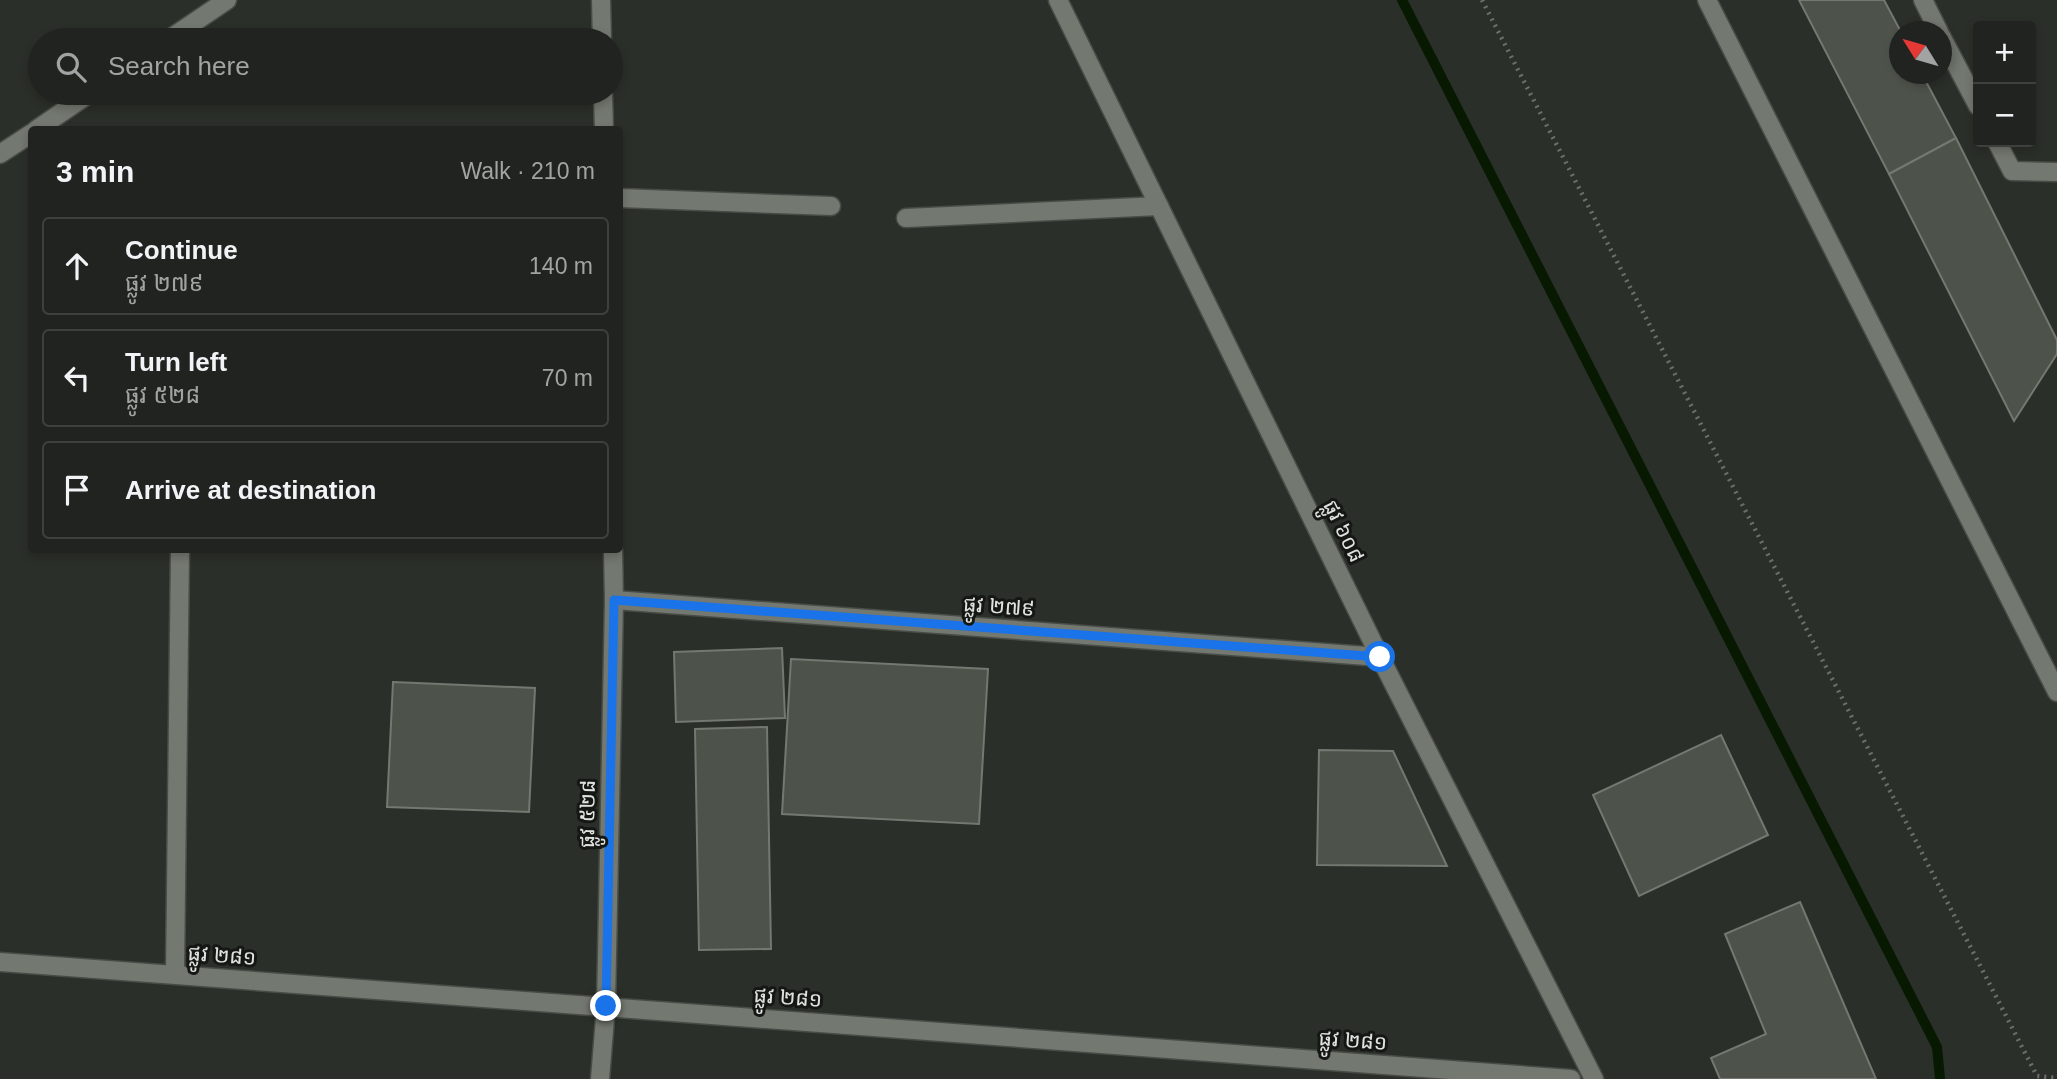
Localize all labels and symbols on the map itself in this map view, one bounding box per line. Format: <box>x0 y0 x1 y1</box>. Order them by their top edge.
north arrow <box>1889 21 1952 84</box>
street label: ផ្លូវ ៦០៨ <box>1312 496 1369 569</box>
street label: ផ្លូវ ២៧៩ <box>962 592 1035 628</box>
route start <box>1364 641 1395 672</box>
street label: ផ្លូវ ៥២៨ <box>575 780 607 849</box>
street label: ផ្លូវ ២៨១ <box>186 941 257 977</box>
street label: ផ្លូវ ២៨១ <box>752 983 823 1019</box>
route end <box>590 990 621 1021</box>
street label: ផ្លូវ ២៨១ <box>1317 1026 1388 1062</box>

